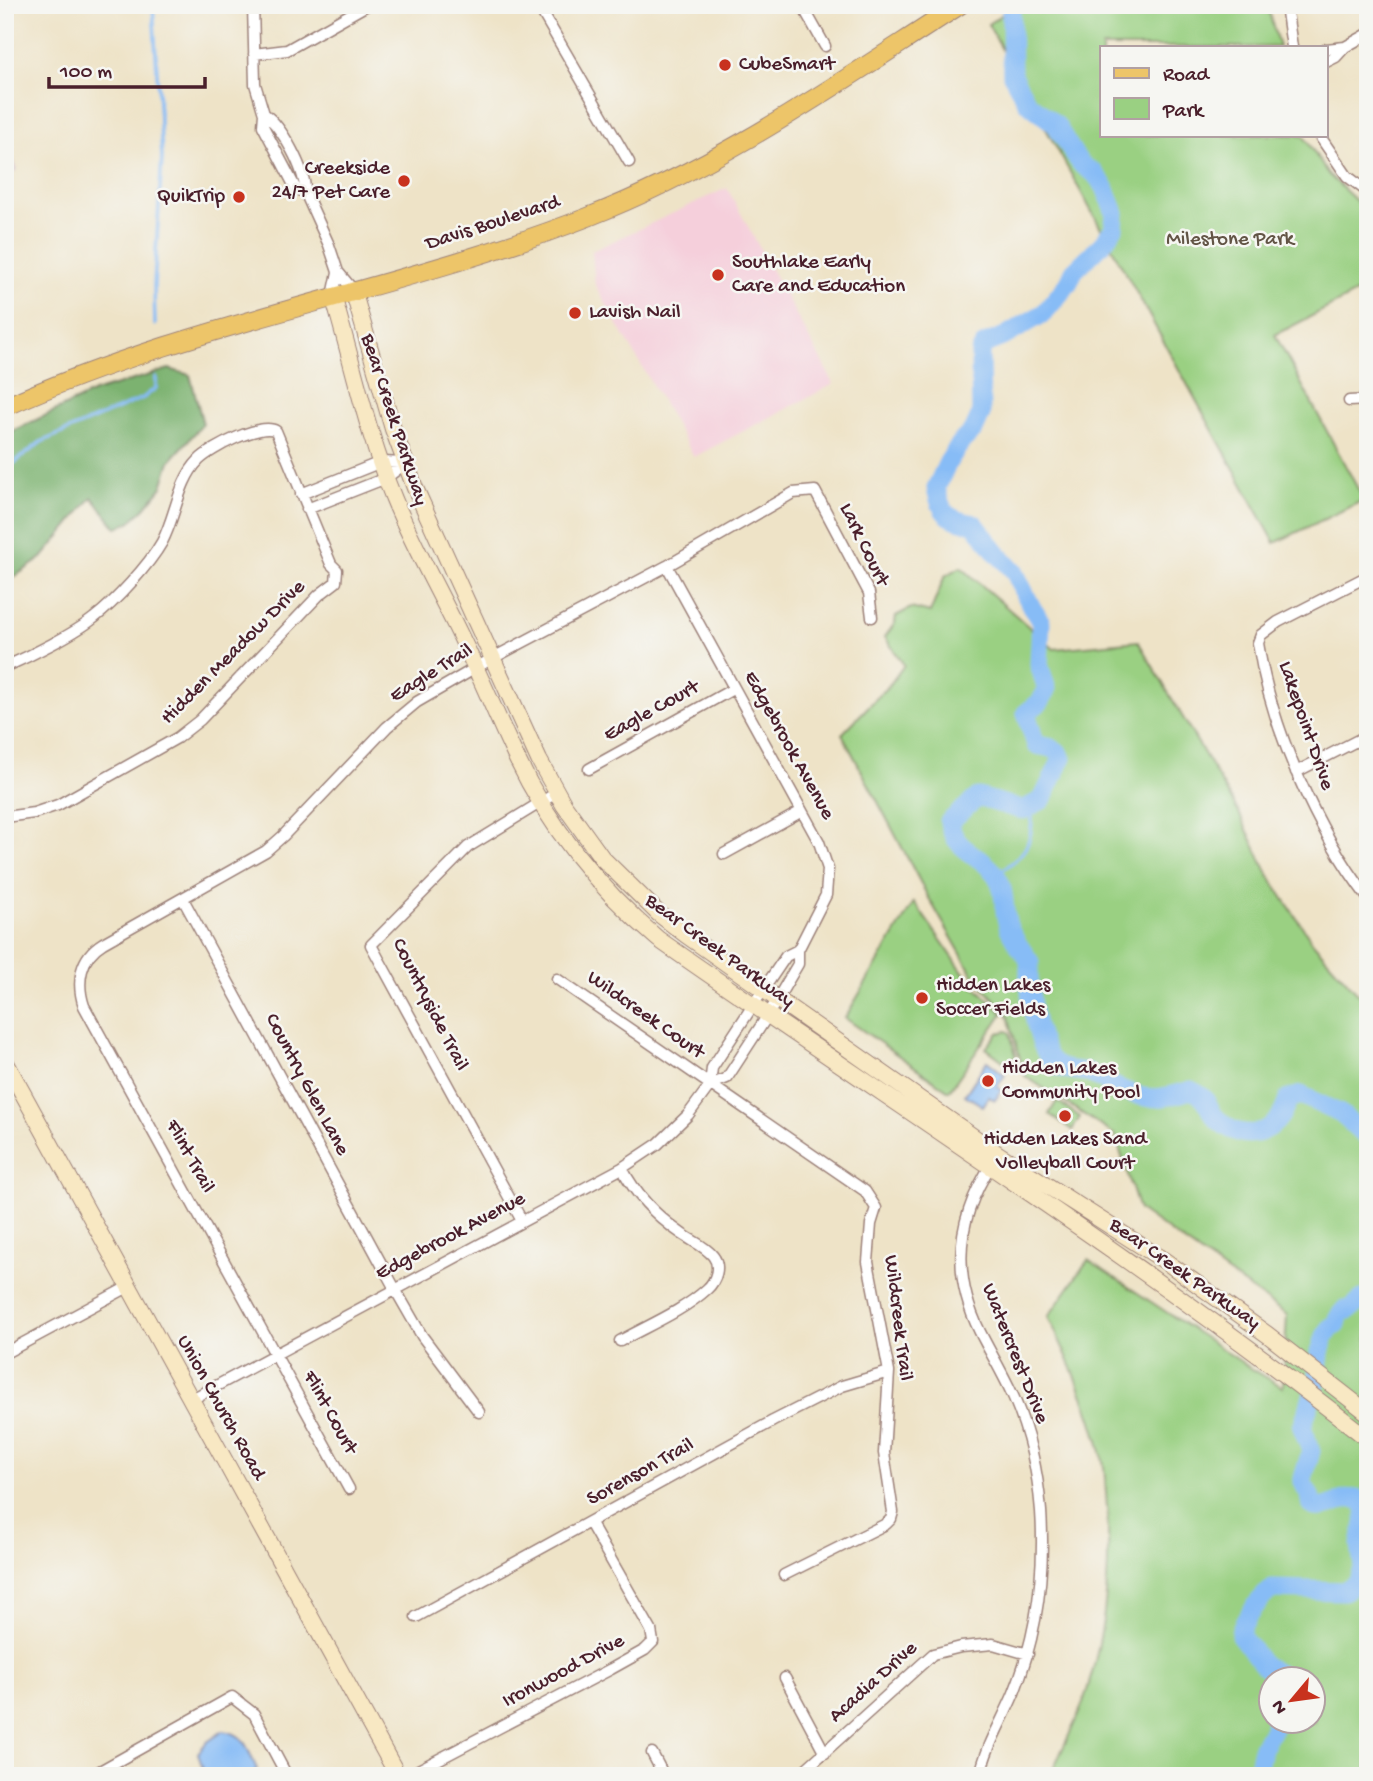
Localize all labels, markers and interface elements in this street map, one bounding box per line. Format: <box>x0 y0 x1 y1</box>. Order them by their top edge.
scale bar <box>49 46 205 90</box>
legend <box>1100 46 1328 136</box>
place label: CubeSmart <box>739 53 837 78</box>
marker: CubeSmart <box>717 57 733 73</box>
text: 100 m <box>59 61 112 86</box>
text: Road <box>1163 64 1211 89</box>
text: Park <box>1162 100 1206 125</box>
place label: Creekside 24/7 Pet Care <box>272 157 391 206</box>
marker: Creekside 24/7 Pet Care <box>396 173 412 189</box>
place label: QuikTrip <box>157 185 226 210</box>
marker: QuikTrip <box>231 189 247 205</box>
street label: Davis Boulevard <box>421 190 565 258</box>
park label: Milestone Park <box>1166 228 1296 253</box>
place label: Southlake Early Care and Education <box>732 251 905 300</box>
marker: Southlake Early Care and Education <box>710 267 726 283</box>
place label: Lavish Nail <box>589 301 681 326</box>
marker: Lavish Nail <box>567 305 583 321</box>
street label: Bear Creek Parkway <box>353 330 433 509</box>
street label: Lark Court <box>832 499 895 593</box>
street label: Hidden Meadow Drive <box>156 575 312 731</box>
street label: Eagle Trail <box>386 639 478 709</box>
street label: Lakepoint Drive <box>1271 658 1339 795</box>
street label: Edgebrook Avenue <box>737 667 840 826</box>
street label: Eagle Court <box>600 674 706 748</box>
street label: Bear Creek Parkway <box>639 889 799 1015</box>
street label: Countryside Trail <box>385 935 473 1075</box>
street label: Wildcreek Court <box>581 966 711 1067</box>
place label: Hidden Lakes Soccer Fields <box>936 974 1051 1023</box>
marker: Hidden Lakes Soccer Fields <box>914 990 930 1006</box>
street label: Country Glen Lane <box>258 1010 354 1161</box>
place label: Hidden Lakes Community Pool <box>1002 1057 1140 1106</box>
marker: Hidden Lakes Community Pool <box>980 1073 996 1089</box>
marker: Hidden Lakes Sand Volleyball Court <box>1057 1108 1073 1124</box>
street label: Flint Trail <box>158 1115 219 1198</box>
place label: Hidden Lakes Sand Volleyball Court <box>984 1128 1148 1177</box>
street label: Edgebrook Avenue <box>372 1186 531 1287</box>
street label: Bear Creek Parkway <box>1103 1213 1264 1337</box>
street label: Wildcreek Trail <box>877 1254 917 1382</box>
street label: Watercrest Drive <box>975 1280 1054 1429</box>
street label: Union Church Road <box>170 1331 271 1486</box>
street label: Flint Court <box>295 1366 363 1461</box>
street label: Sorenson Trail <box>583 1433 699 1513</box>
street label: Ironwood Drive <box>499 1629 630 1715</box>
street label: Acadia Drive <box>825 1636 924 1729</box>
north arrow <box>1258 1666 1328 1736</box>
text: N <box>1267 1696 1293 1718</box>

